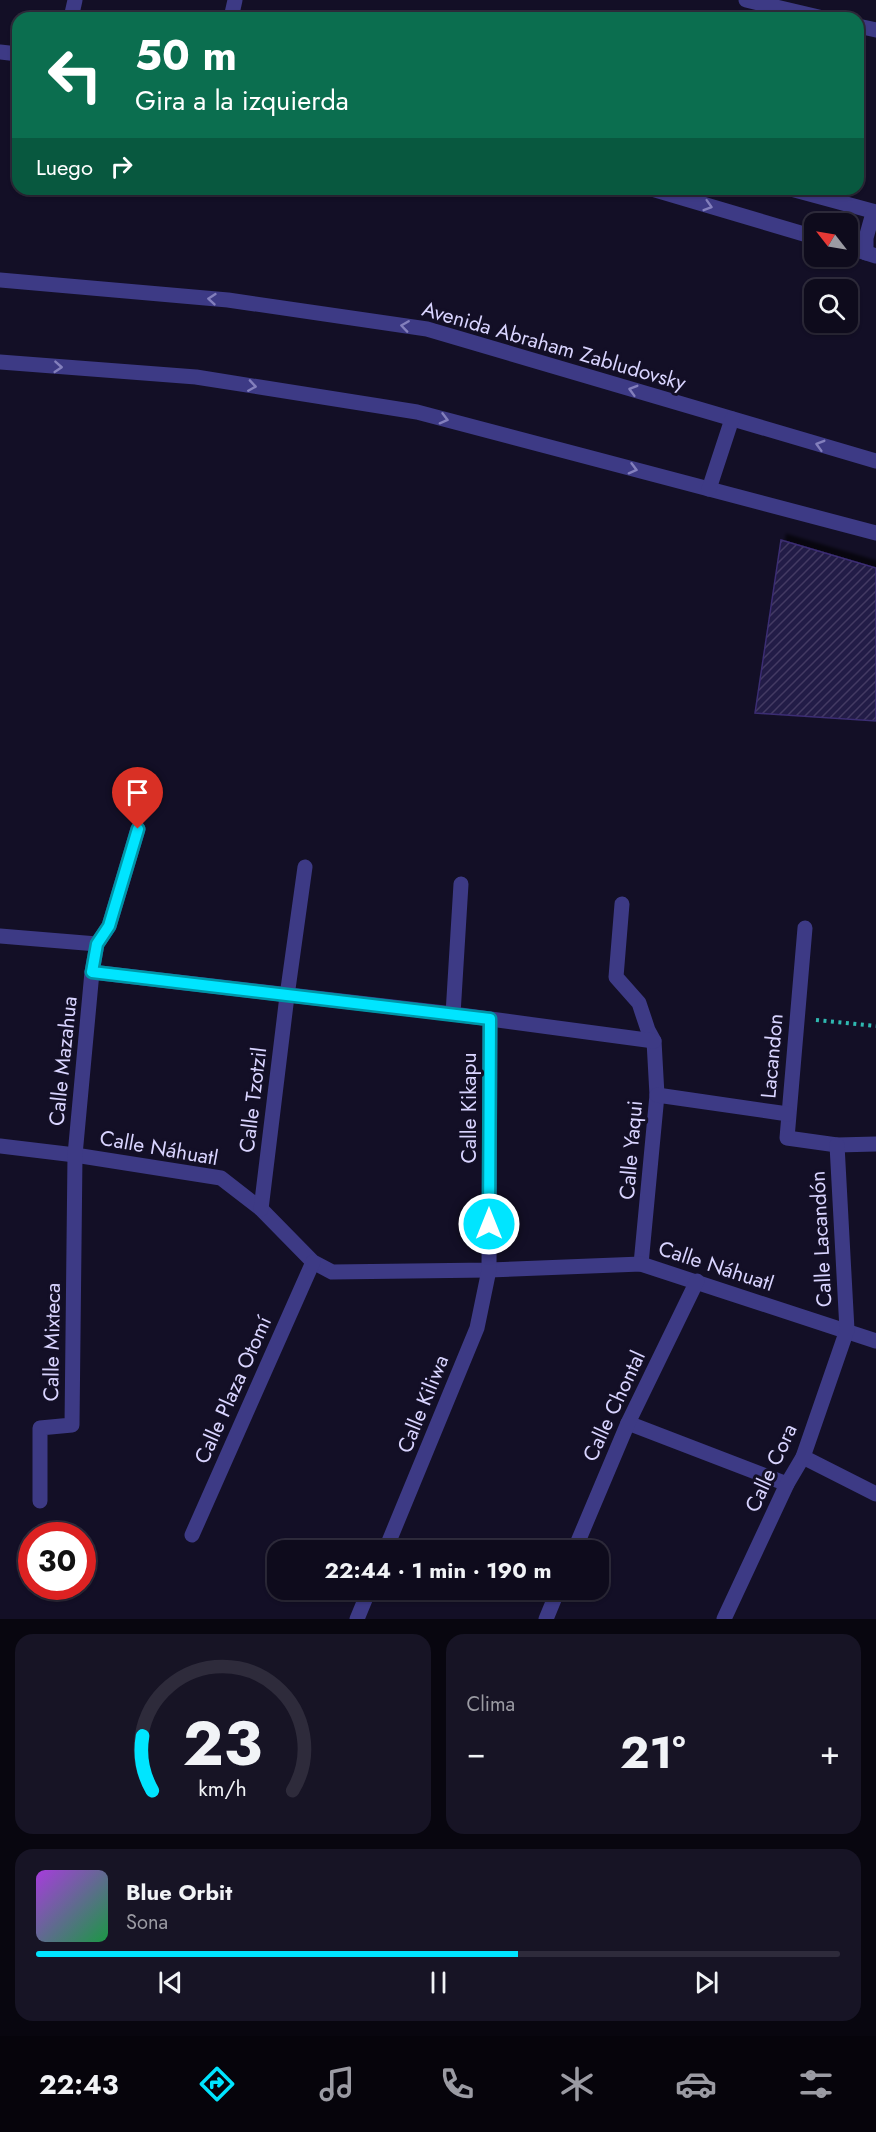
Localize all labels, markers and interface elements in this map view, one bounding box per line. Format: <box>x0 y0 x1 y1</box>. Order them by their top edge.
text: 50 m <box>135 25 237 86</box>
icon: left <box>36 36 114 114</box>
text: Gira a la izquierda <box>135 81 349 120</box>
icon: right <box>105 150 138 183</box>
text: Luego <box>36 151 93 183</box>
one-way arrow <box>702 199 713 211</box>
north arrow <box>804 213 858 267</box>
map controls <box>804 213 858 333</box>
button: search <box>804 279 858 333</box>
one-way arrow <box>207 292 216 305</box>
street label: Avenida Abraham Zabludovsky <box>418 294 690 398</box>
one-way arrow <box>400 320 409 332</box>
one-way arrow <box>54 360 63 373</box>
one-way arrow <box>248 380 257 392</box>
one-way arrow <box>628 385 639 397</box>
one-way arrow <box>438 412 449 424</box>
one-way arrow <box>815 440 826 452</box>
one-way arrow <box>627 462 638 474</box>
pin <box>112 767 163 829</box>
icon: arrive <box>121 776 154 809</box>
street label: Calle Mazahua <box>41 995 85 1127</box>
street label: Lacandon <box>753 1012 791 1100</box>
street label: Calle Tzotzil <box>232 1045 274 1155</box>
street label: Calle Kikapu <box>454 1053 484 1163</box>
street label: Calle Yaqui <box>612 1099 650 1201</box>
street label: Calle Náhuatl <box>97 1123 221 1173</box>
street label: Calle Lacandón <box>802 1170 840 1308</box>
position arrow <box>457 1192 521 1256</box>
street label: Calle Náhuatl <box>654 1233 778 1299</box>
street label: Calle Mixteca <box>36 1282 68 1402</box>
street label: Calle Plaza Otomí <box>187 1310 280 1469</box>
street label: Calle Chontal <box>575 1346 653 1466</box>
street label: Calle Kiliwa <box>390 1351 456 1457</box>
street label: Calle Cora <box>737 1419 805 1517</box>
speed limit sign: 30 <box>18 1522 96 1600</box>
text: 22:44 · 1 min · 190 m <box>325 1554 551 1586</box>
text: Clima <box>467 1690 515 1719</box>
text: 23 <box>183 1698 263 1788</box>
text: 21° <box>620 1720 686 1785</box>
text: − <box>467 1729 486 1776</box>
text: + <box>820 1729 840 1776</box>
text: km/h <box>199 1773 247 1804</box>
text: Blue Orbit <box>126 1876 232 1908</box>
text: Sona <box>126 1908 168 1937</box>
icon: previous <box>154 1966 187 1999</box>
icon: pause <box>422 1966 455 1999</box>
icon: next <box>690 1966 723 1999</box>
icon: directions <box>196 2063 238 2105</box>
icon: music <box>316 2063 358 2105</box>
icon: phone <box>436 2063 478 2105</box>
icon: climate <box>556 2063 598 2105</box>
icon: car <box>675 2063 717 2105</box>
icon: filters <box>795 2063 837 2105</box>
text: 22:43 <box>39 2065 119 2104</box>

